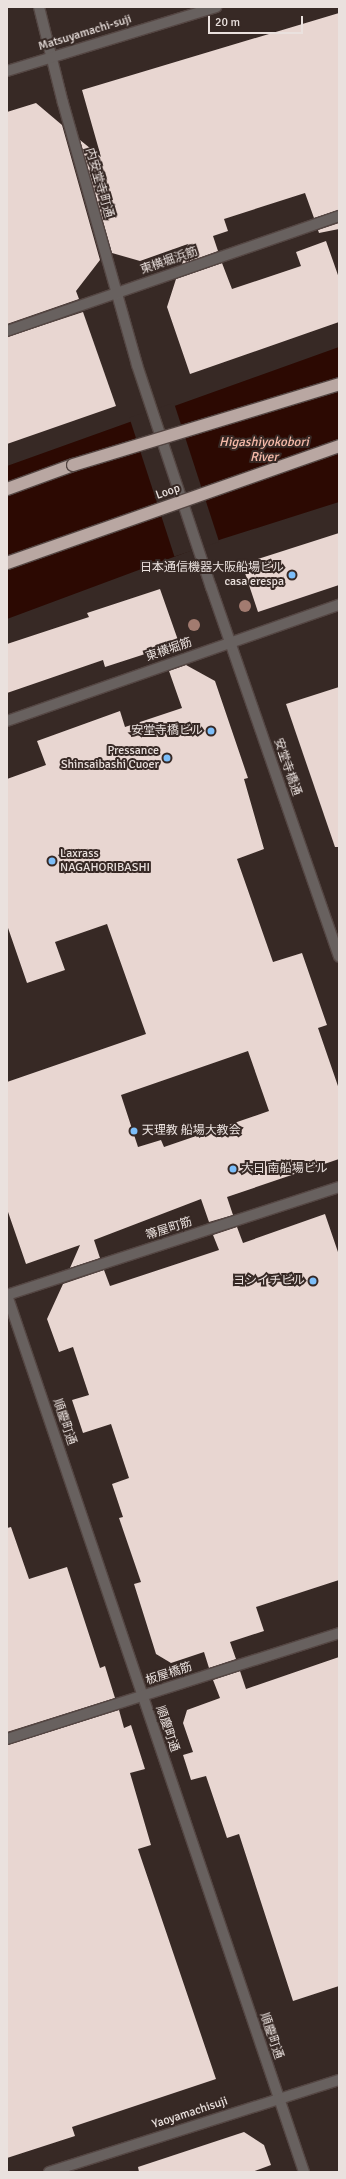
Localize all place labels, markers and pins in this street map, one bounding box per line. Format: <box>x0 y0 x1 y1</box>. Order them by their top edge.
place label: 日本通信機器大阪船場ビル casa erespa <box>140 561 284 589</box>
marker: 日本通信機器大阪船場ビル casa erespa <box>287 570 297 580</box>
place label: 安堂寺橋ビル <box>131 724 203 738</box>
marker: 安堂寺橋ビル <box>206 726 216 736</box>
place label: Pressance Shinsaibashi Cuoer <box>61 744 159 772</box>
marker: Pressance Shinsaibashi Cuoer <box>162 753 172 763</box>
place label: Laxrass NAGAHORIBASHI <box>60 847 150 875</box>
marker: Laxrass NAGAHORIBASHI <box>47 856 57 866</box>
place label: 天理教 船場大教会 <box>142 1124 241 1138</box>
marker: 天理教 船場大教会 <box>129 1126 139 1136</box>
place label: 大日 南船場ビル <box>241 1162 328 1176</box>
marker: 大日 南船場ビル <box>228 1164 238 1174</box>
place label: ヨシイチビル <box>233 1274 305 1288</box>
marker: ヨシイチビル <box>308 1276 318 1286</box>

